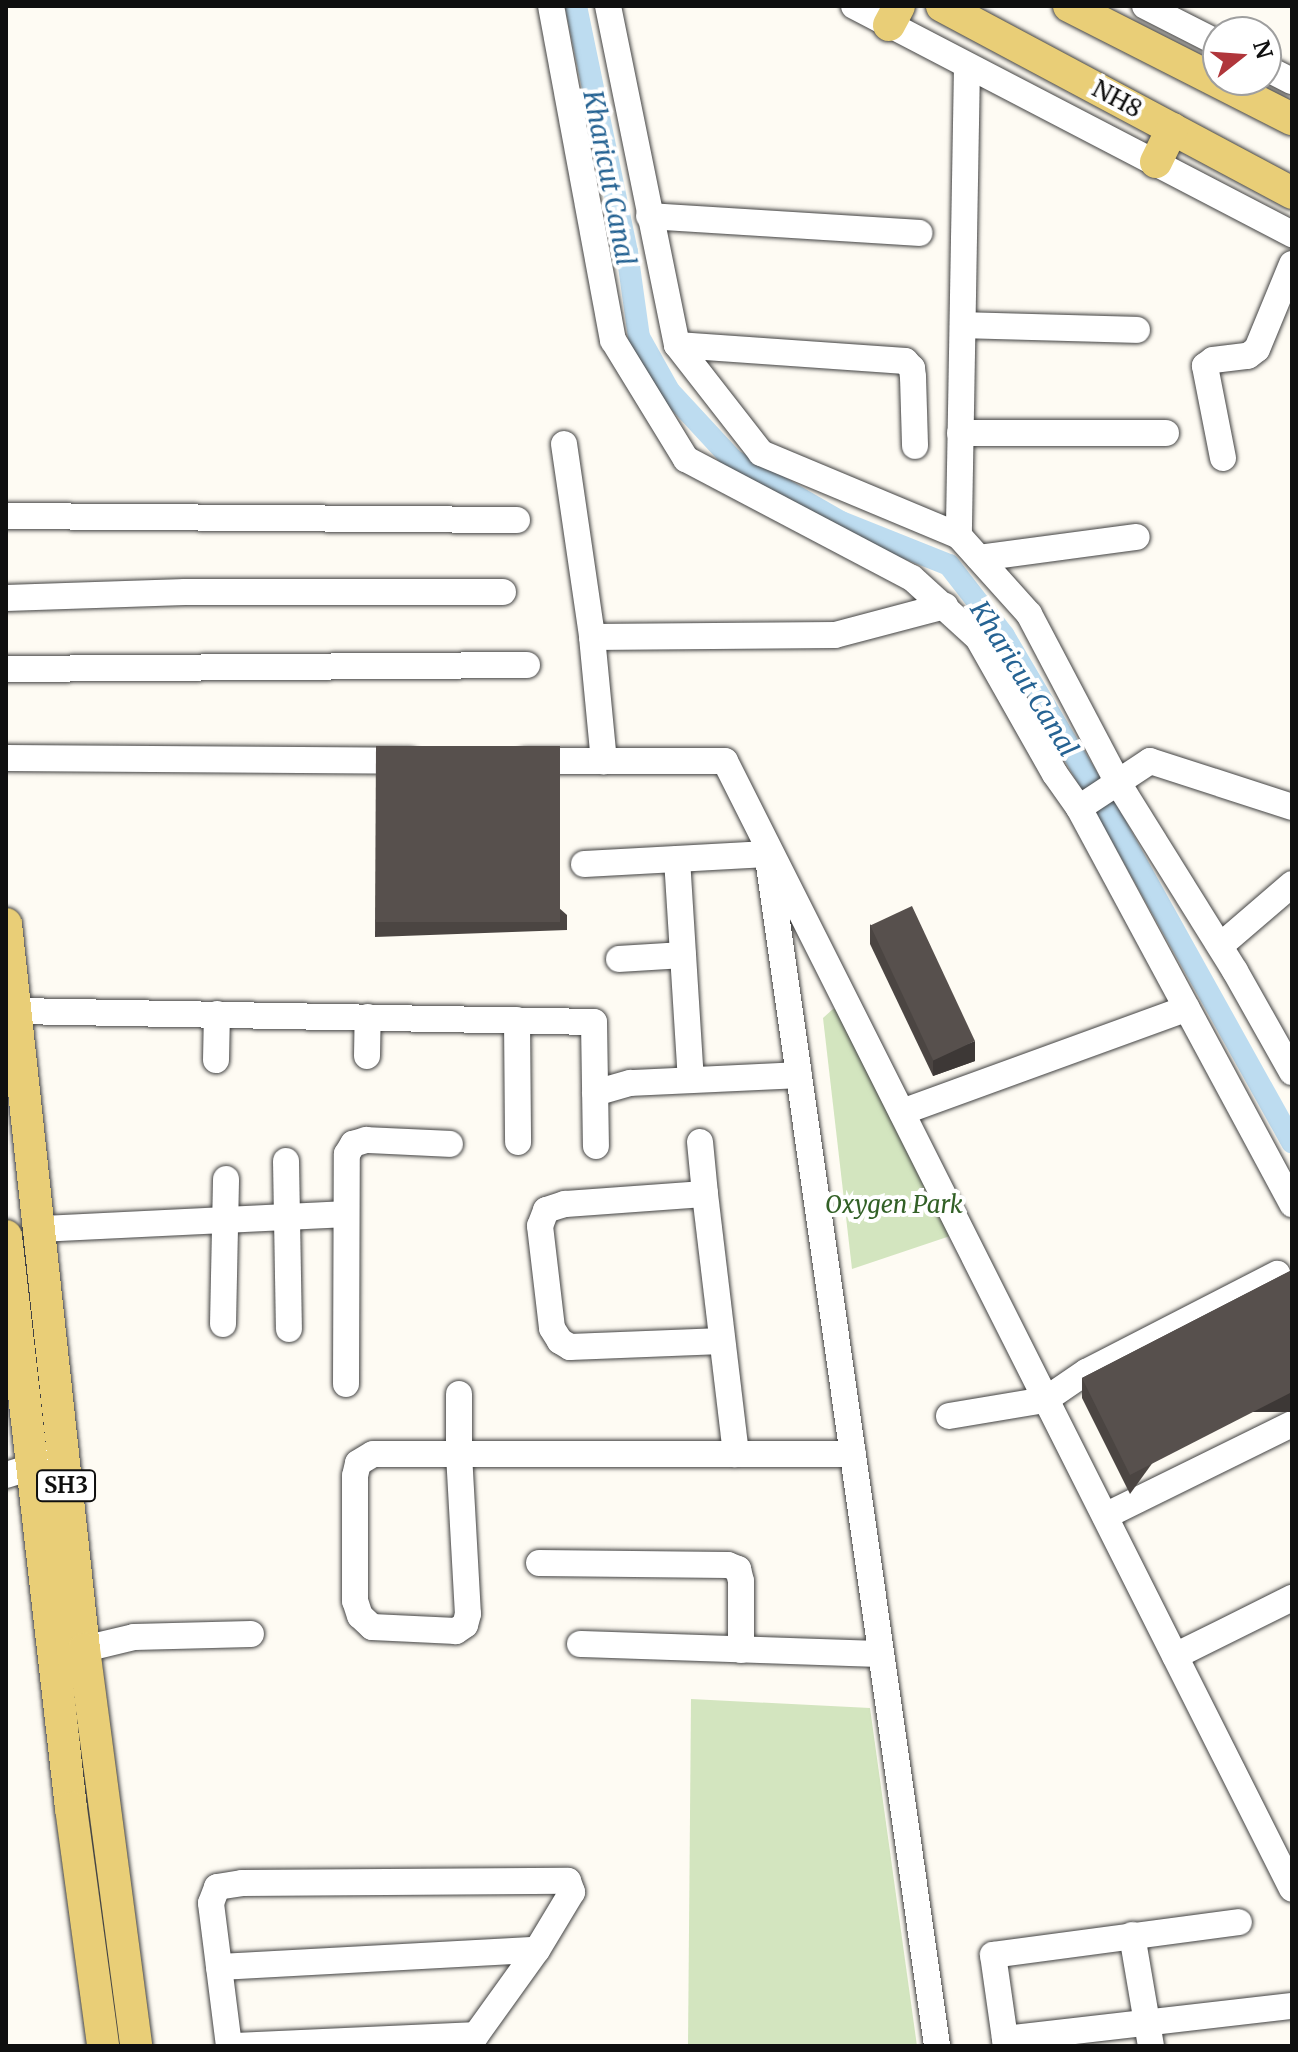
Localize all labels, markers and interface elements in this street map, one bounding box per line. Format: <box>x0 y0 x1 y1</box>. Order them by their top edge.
north arrow <box>1202 16 1282 96</box>
text: N <box>1247 37 1279 62</box>
street label: NH8 <box>1087 74 1147 124</box>
water label: Kharicut Canal <box>577 88 641 268</box>
water label: Kharicut Canal <box>964 595 1084 763</box>
park label: Oxygen Park <box>825 1191 963 1219</box>
road number: SH3 <box>36 1468 96 1504</box>

